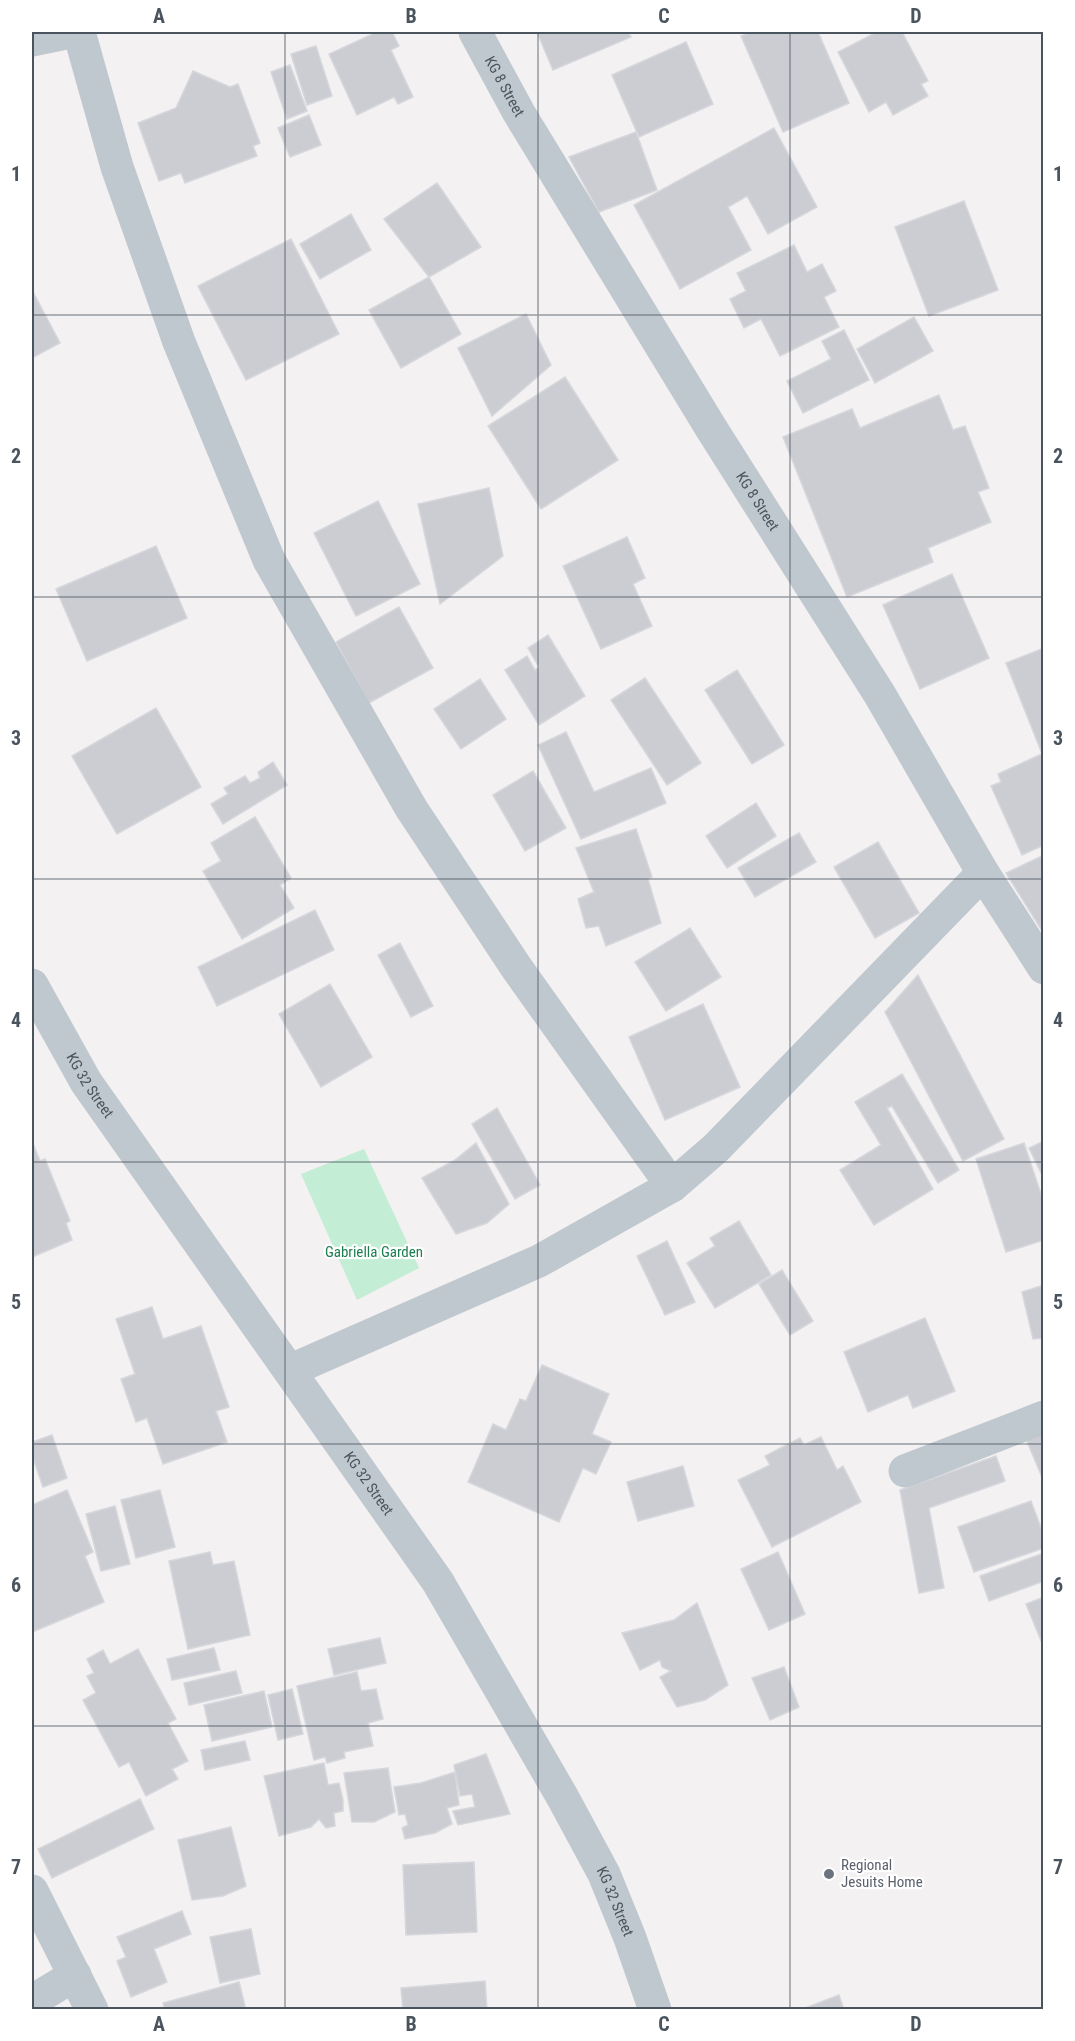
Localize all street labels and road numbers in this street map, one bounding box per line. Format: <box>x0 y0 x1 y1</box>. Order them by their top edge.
street label: KG 8 Street <box>481 53 528 120</box>
street label: KG 8 Street <box>732 469 783 534</box>
street label: KG 32 Street <box>63 1050 117 1121</box>
street label: KG 32 Street <box>340 1448 397 1519</box>
street label: KG 32 Street <box>593 1863 637 1939</box>

